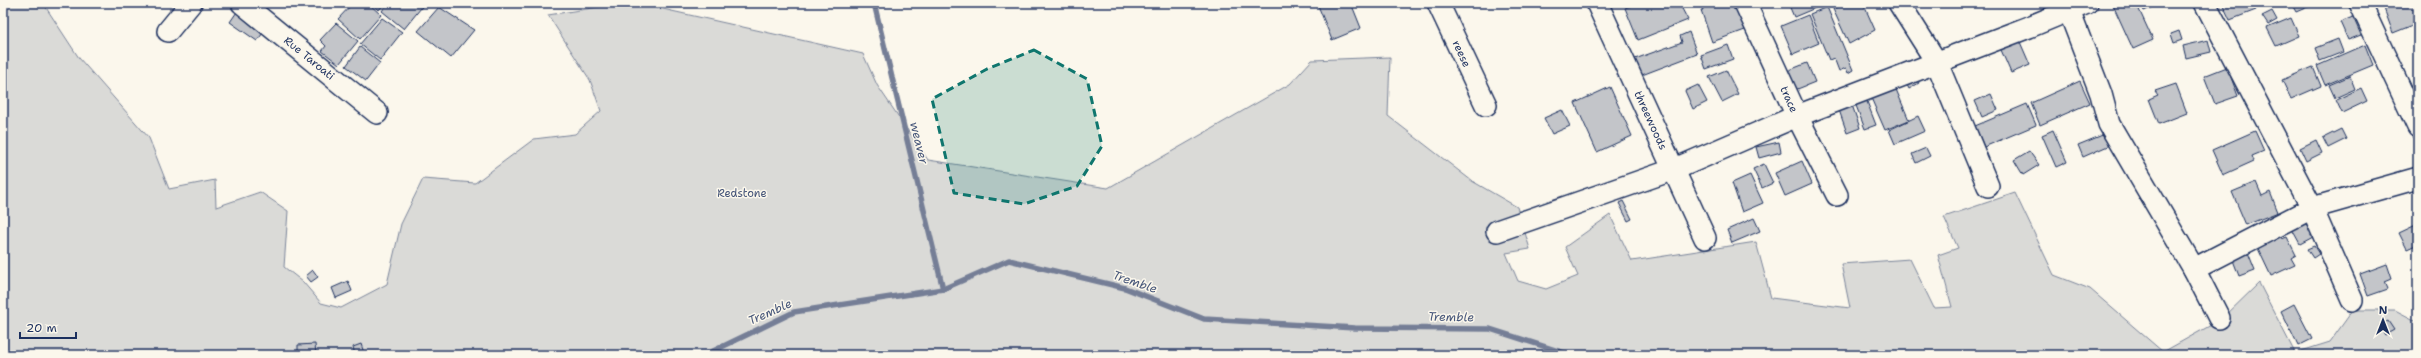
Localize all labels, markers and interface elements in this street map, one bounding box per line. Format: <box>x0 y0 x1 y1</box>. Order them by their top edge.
street label: Rue Taroati <box>281 33 338 83</box>
street label: reese <box>1449 38 1475 70</box>
street label: trace <box>1777 84 1802 115</box>
street label: threewoods <box>1631 88 1671 152</box>
water label: weaver <box>906 120 932 166</box>
park label: Redstone <box>717 186 767 201</box>
water label: Tremble <box>1111 267 1160 297</box>
water label: Tremble <box>746 295 794 329</box>
north arrow <box>2363 300 2403 340</box>
text: N <box>2379 303 2388 318</box>
water label: Tremble <box>1428 309 1474 325</box>
scale bar <box>20 314 76 340</box>
text: 20 m <box>26 320 57 336</box>

